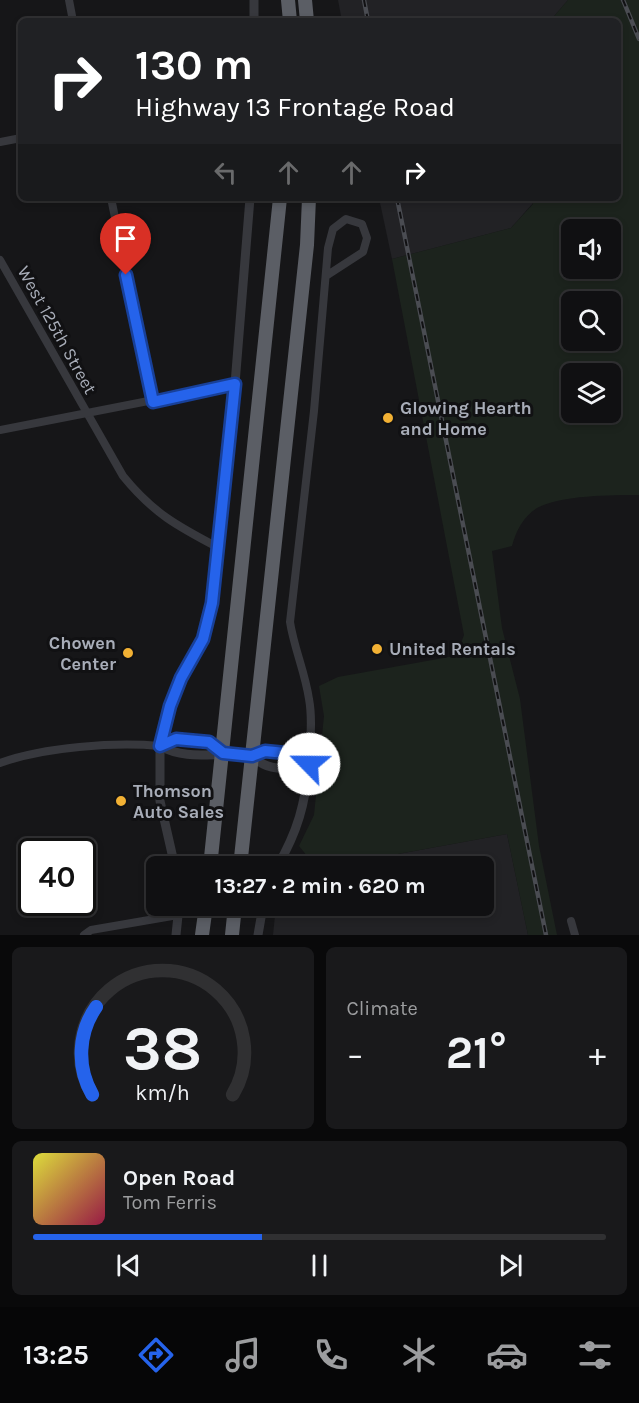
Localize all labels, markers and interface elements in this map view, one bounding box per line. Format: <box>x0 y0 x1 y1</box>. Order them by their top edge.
text: 130 m <box>135 40 253 90</box>
icon: right <box>36 42 114 120</box>
text: Highway 13 Frontage Road <box>135 91 455 123</box>
icon: left <box>209 156 242 189</box>
icon: ahead <box>272 156 305 189</box>
icon: ahead <box>335 156 368 189</box>
icon: right <box>398 156 431 189</box>
pin <box>100 213 151 275</box>
map controls <box>561 219 621 423</box>
button: sound <box>561 219 621 279</box>
icon: arrive <box>109 222 142 255</box>
street label: West 125th Street <box>13 262 101 398</box>
button: search <box>561 291 621 351</box>
button: layers <box>561 363 621 423</box>
place label: Glowing Hearth and Home <box>400 397 532 440</box>
marker: Glowing Hearth and Home <box>381 411 395 425</box>
place label: Chowen Center <box>49 632 116 675</box>
place label: United Rentals <box>389 638 516 660</box>
marker: United Rentals <box>370 642 384 656</box>
marker: Chowen Center <box>121 646 135 660</box>
position arrow <box>277 732 341 796</box>
place label: Thomson Auto Sales <box>133 780 224 823</box>
marker: Thomson Auto Sales <box>114 794 128 808</box>
speed limit sign: 40 <box>18 838 96 916</box>
text: 13:27 · 2 min · 620 m <box>214 873 426 899</box>
text: Climate <box>347 997 418 1020</box>
text: 38 <box>123 1012 202 1085</box>
text: 21° <box>446 1027 507 1079</box>
text: − <box>347 1035 364 1073</box>
text: + <box>589 1035 606 1073</box>
text: km/h <box>136 1080 190 1105</box>
text: Open Road <box>123 1165 235 1191</box>
text: Tom Ferris <box>123 1191 217 1214</box>
icon: previous <box>112 1249 145 1282</box>
icon: pause <box>303 1249 336 1282</box>
icon: next <box>494 1249 527 1282</box>
icon: directions <box>135 1334 177 1376</box>
icon: music <box>222 1334 264 1376</box>
icon: phone <box>310 1334 352 1376</box>
icon: climate <box>398 1334 440 1376</box>
icon: car <box>486 1334 528 1376</box>
icon: filters <box>574 1334 616 1376</box>
text: 13:25 <box>23 1339 89 1371</box>

